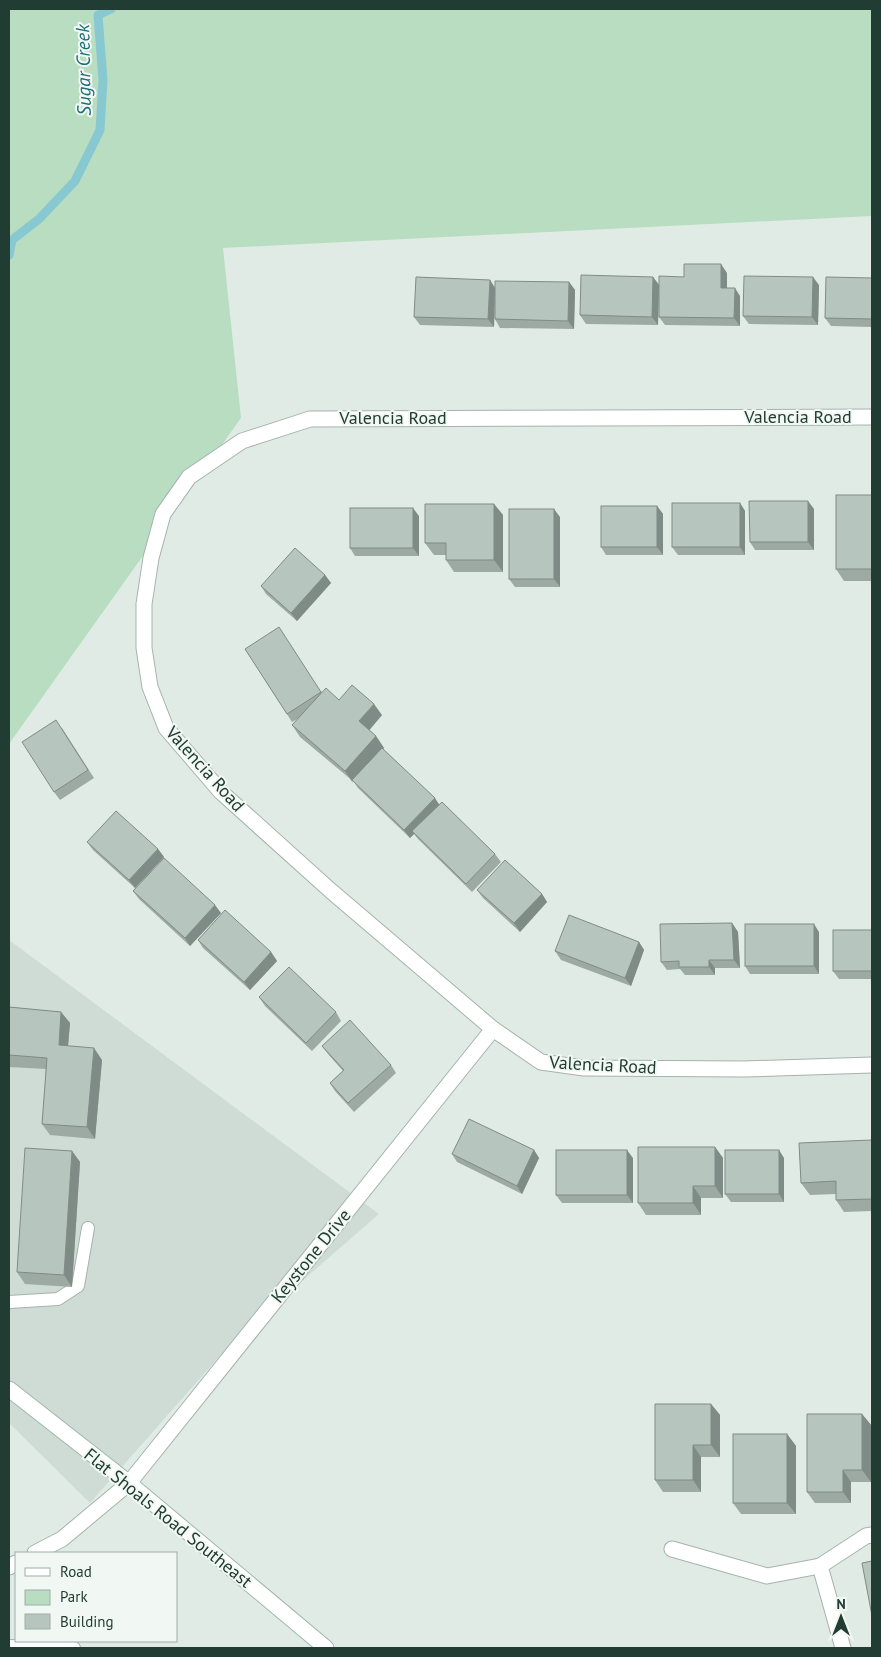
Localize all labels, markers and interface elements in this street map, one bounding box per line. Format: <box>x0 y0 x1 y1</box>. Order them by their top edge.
water label: Sugar Creek <box>70 23 96 116</box>
street label: Valencia Road <box>743 405 852 428</box>
street label: Valencia Road <box>338 406 447 429</box>
street label: Valencia Road <box>160 720 250 816</box>
street label: Valencia Road <box>548 1050 657 1079</box>
street label: Keystone Drive <box>266 1204 356 1307</box>
street label: Flat Shoals Road Southeast <box>80 1443 257 1592</box>
legend <box>15 1552 178 1642</box>
text: Road <box>60 1562 92 1581</box>
text: Park <box>60 1587 88 1606</box>
north arrow <box>816 1592 866 1642</box>
text: N <box>836 1595 846 1613</box>
text: Building <box>60 1612 114 1631</box>

